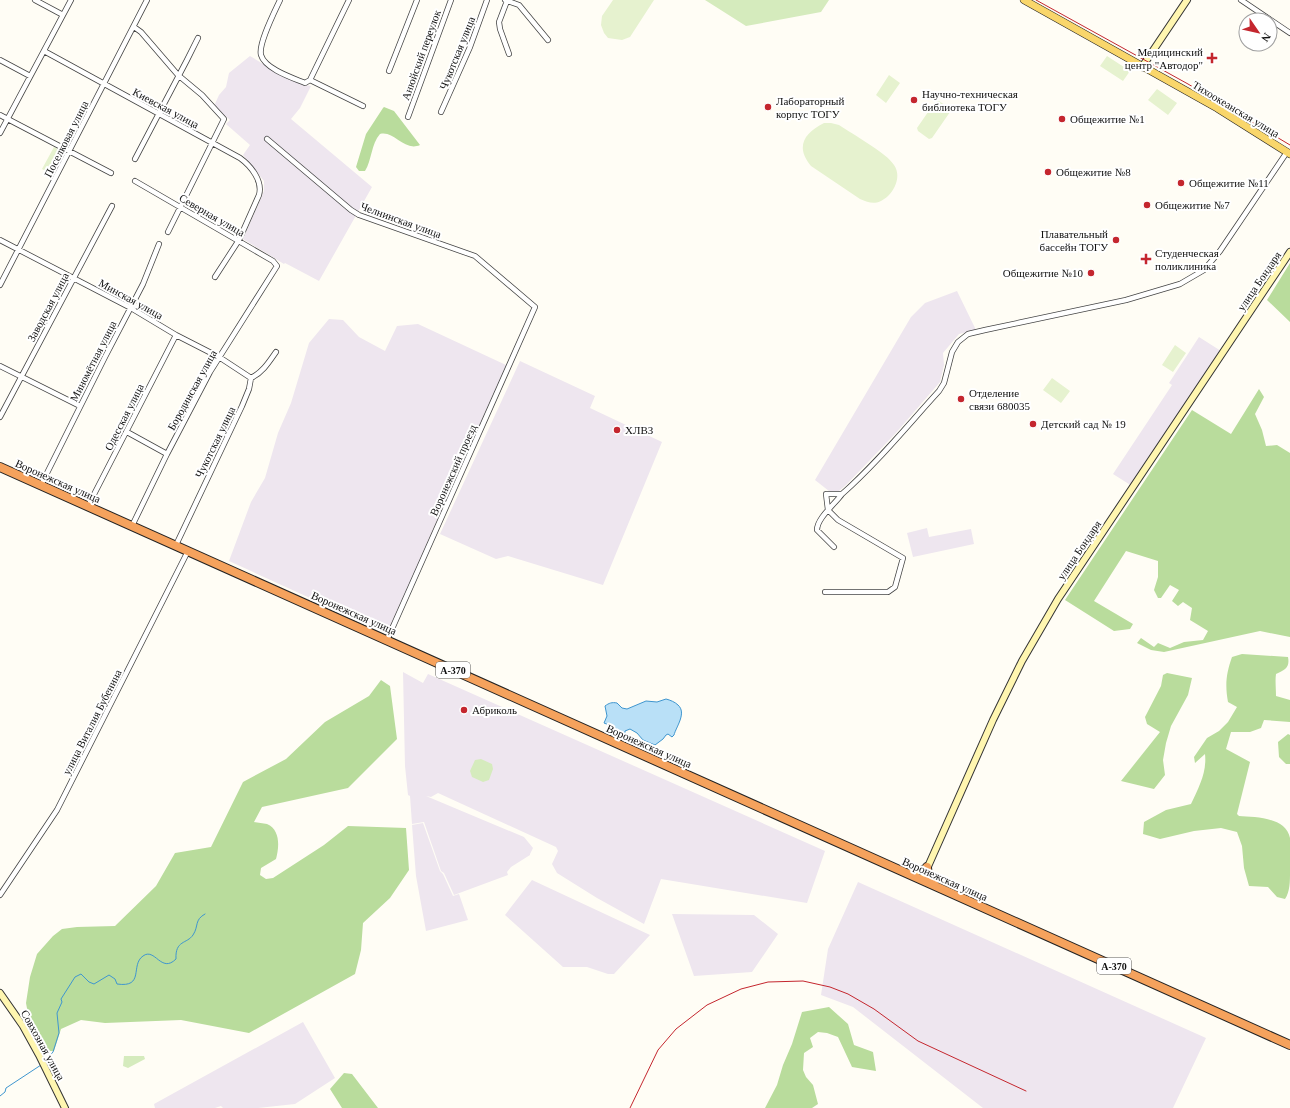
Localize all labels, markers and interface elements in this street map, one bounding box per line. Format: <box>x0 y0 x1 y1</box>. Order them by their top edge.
street label: Анюйский переулок <box>399 8 443 102</box>
north arrow <box>1238 12 1278 52</box>
street label: Чукотская улица <box>437 15 477 91</box>
text: N <box>1259 31 1273 44</box>
place label: Медицинский центр "Автодор" <box>1125 46 1203 71</box>
marker: Медицинский центр "Автодор" <box>1206 52 1218 64</box>
street label: Тихоокеанская улица <box>1190 78 1282 140</box>
street label: Киевская улица <box>131 86 201 131</box>
place label: Научно-техническая библиотека ТОГУ <box>922 88 1018 113</box>
place label: Лабораторный корпус ТОГУ <box>776 95 844 120</box>
marker: Научно-техническая библиотека ТОГУ <box>909 95 919 105</box>
street label: Поселковая улица <box>42 99 91 179</box>
marker: Лабораторный корпус ТОГУ <box>763 102 773 112</box>
place label: Общежитие №1 <box>1070 113 1145 125</box>
marker: Общежитие №1 <box>1057 114 1067 124</box>
place label: Общежитие №8 <box>1056 166 1131 178</box>
marker: Общежитие №8 <box>1043 167 1053 177</box>
place label: Общежитие №11 <box>1189 177 1269 189</box>
marker: Общежитие №11 <box>1176 178 1186 188</box>
street label: Северная улица <box>177 191 247 239</box>
place label: Общежитие №7 <box>1155 199 1230 211</box>
street label: Челнинская улица <box>359 200 443 240</box>
marker: Общежитие №7 <box>1142 200 1152 210</box>
place label: Плавательный бассейн ТОГУ <box>1040 228 1108 253</box>
marker: Плавательный бассейн ТОГУ <box>1111 235 1121 245</box>
place label: Студенческая поликлиника <box>1155 247 1219 272</box>
street label: улица Бондаря <box>1235 249 1283 313</box>
marker: Студенческая поликлиника <box>1140 253 1152 265</box>
place label: Общежитие №10 <box>1003 267 1083 279</box>
marker: Общежитие №10 <box>1086 268 1096 278</box>
street label: Заводская улица <box>25 270 71 343</box>
street label: Минская улица <box>97 276 165 322</box>
street label: Миномётная улица <box>67 318 119 403</box>
street label: Бородинская улица <box>165 348 219 432</box>
street label: Одесская улица <box>102 381 146 452</box>
place label: Отделение связи 680035 <box>969 387 1030 412</box>
marker: Отделение связи 680035 <box>956 394 966 404</box>
street label: Чукотская улица <box>193 404 237 480</box>
place label: Детский сад № 19 <box>1041 418 1126 430</box>
marker: Детский сад № 19 <box>1028 419 1038 429</box>
street label: Воронежский проезд <box>427 422 479 517</box>
place label: ХЛВЗ <box>625 424 654 436</box>
marker: ХЛВЗ <box>612 425 622 435</box>
street label: Воронежская улица <box>14 457 103 505</box>
street label: улица Бондаря <box>1055 518 1103 582</box>
street label: Воронежская улица <box>310 589 399 637</box>
road number: А-370 <box>436 662 470 678</box>
street label: улица Виталия Бубенина <box>60 667 124 777</box>
place label: Абриколь <box>472 704 517 716</box>
marker: Абриколь <box>459 705 469 715</box>
street label: Воронежская улица <box>605 722 694 770</box>
street label: Воронежская улица <box>901 855 990 903</box>
road number: А-370 <box>1097 958 1131 974</box>
street label: Совхозная улица <box>19 1008 67 1082</box>

